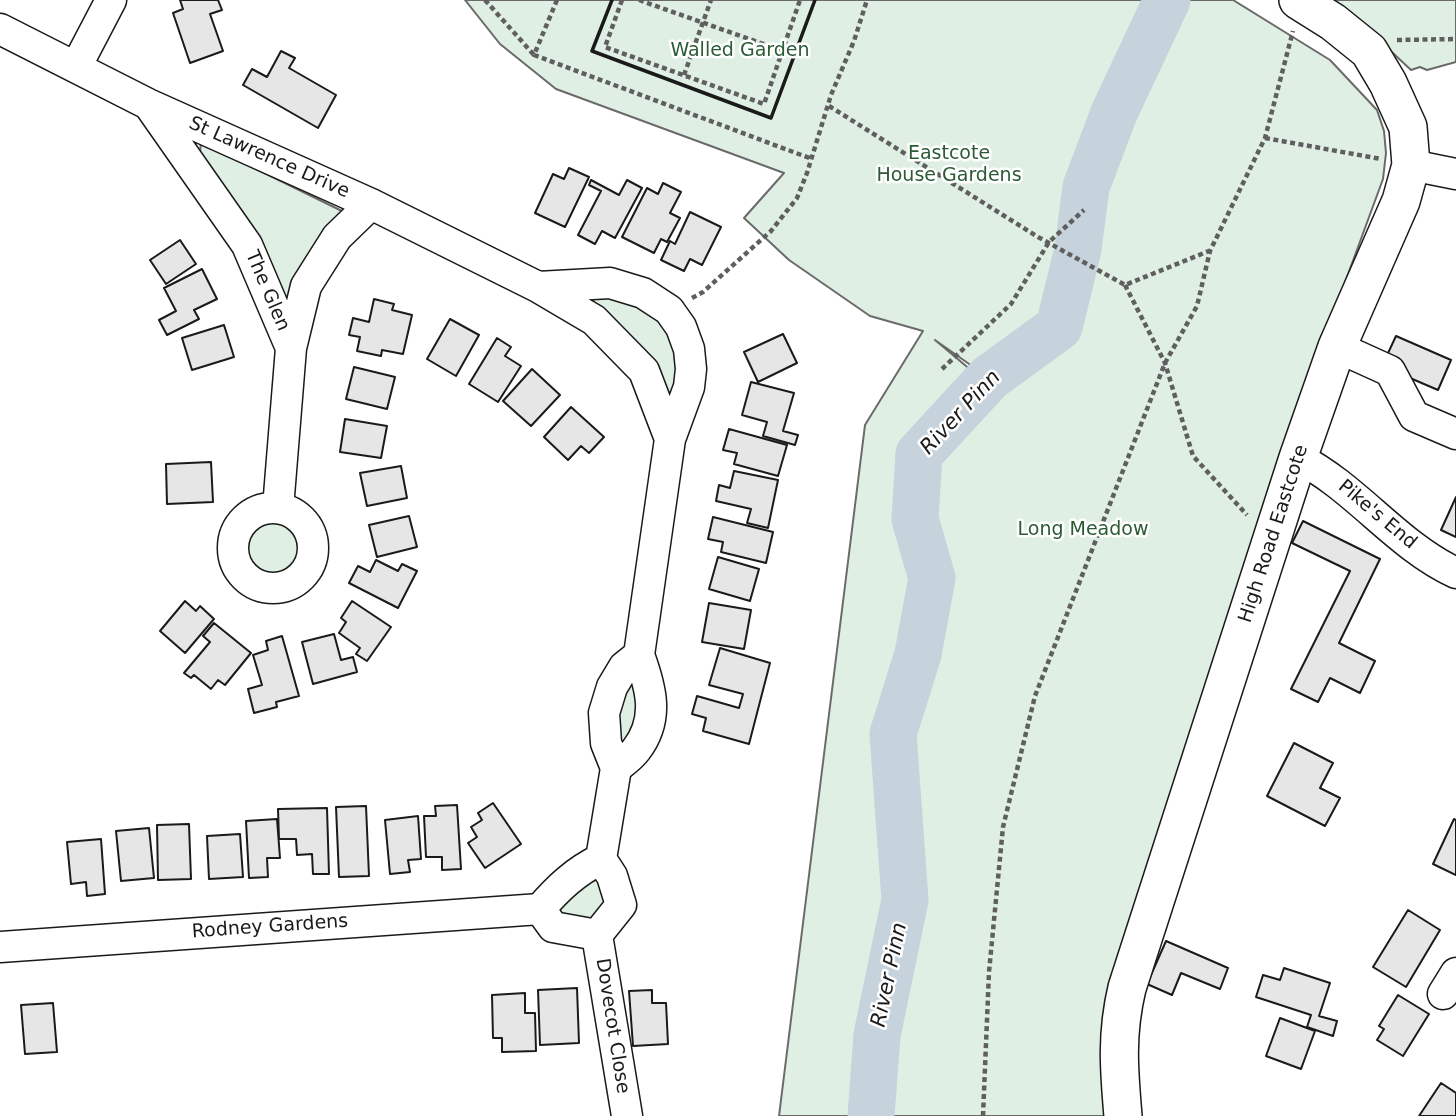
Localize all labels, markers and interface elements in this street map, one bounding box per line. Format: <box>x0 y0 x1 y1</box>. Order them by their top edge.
park label: Walled Garden <box>670 40 810 62</box>
street label: St Lawrence Drive <box>185 112 353 204</box>
park label: Eastcote House Gardens <box>876 143 1022 187</box>
street label: The Glen <box>240 247 294 335</box>
water label: River Pinn <box>916 366 1006 460</box>
street label: High Road Eastcote <box>1234 442 1314 626</box>
street label: Pike's End <box>1333 476 1421 554</box>
park label: Long Meadow <box>1018 519 1148 541</box>
street label: Rodney Gardens <box>191 910 349 944</box>
water label: River Pinn <box>867 920 913 1030</box>
street label: Dovecot Close <box>590 957 634 1095</box>

